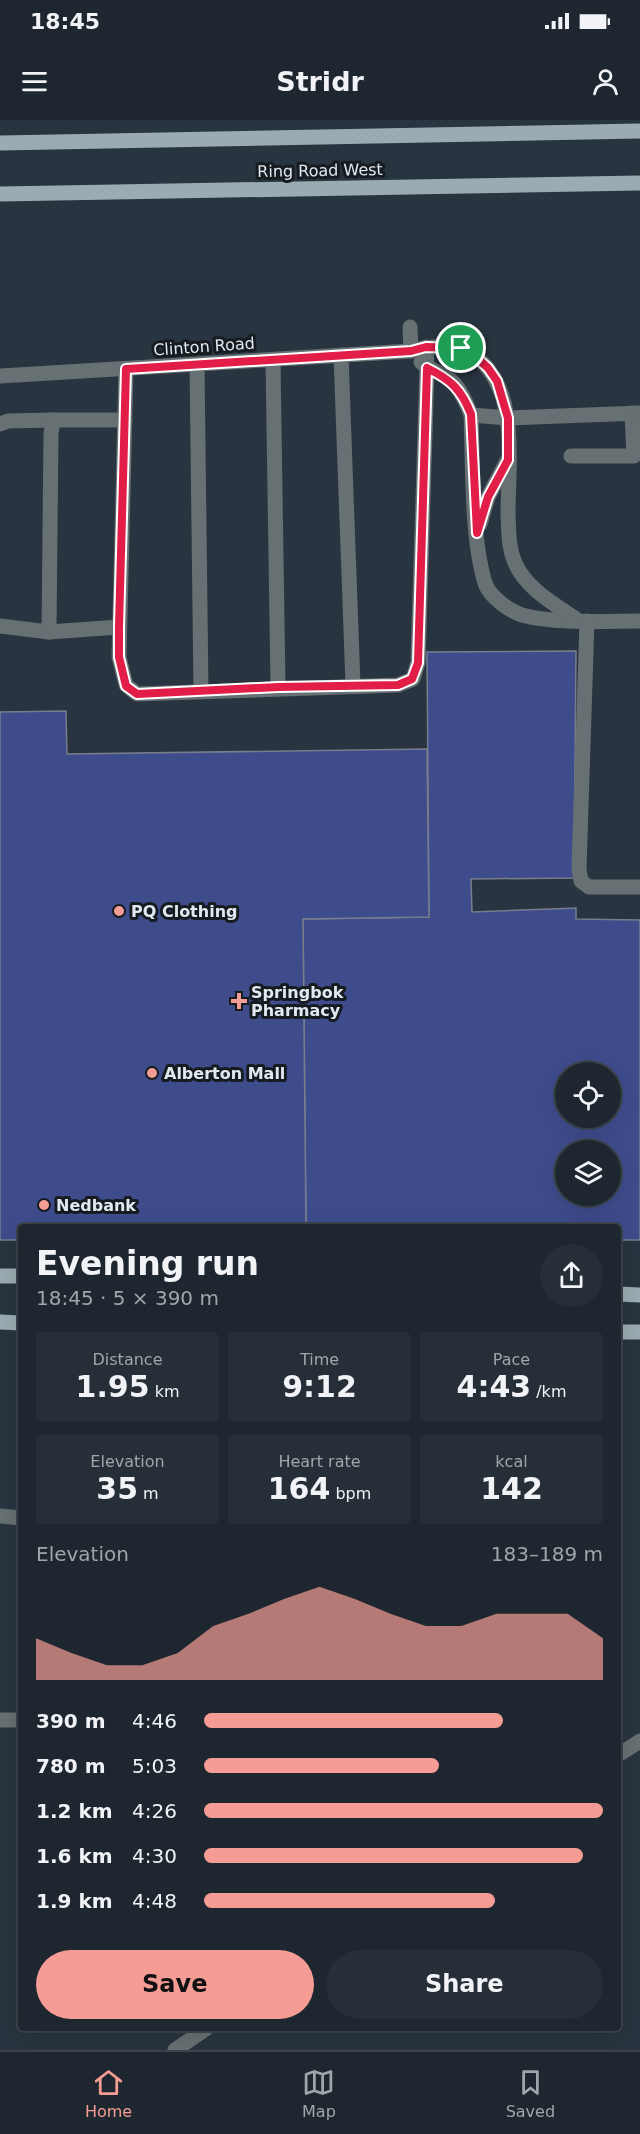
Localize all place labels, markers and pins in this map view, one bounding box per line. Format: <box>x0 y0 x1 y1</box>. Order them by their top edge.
pin <box>435 322 486 373</box>
place label: PQ Clothing <box>131 902 237 921</box>
marker: PQ Clothing <box>112 904 126 918</box>
place label: Springbok Pharmacy <box>251 983 344 1020</box>
marker: Springbok Pharmacy <box>232 994 246 1008</box>
place label: Alberton Mall <box>164 1064 285 1083</box>
marker: Alberton Mall <box>145 1066 159 1080</box>
place label: Nedbank <box>56 1196 136 1215</box>
marker: Nedbank <box>37 1198 51 1212</box>

